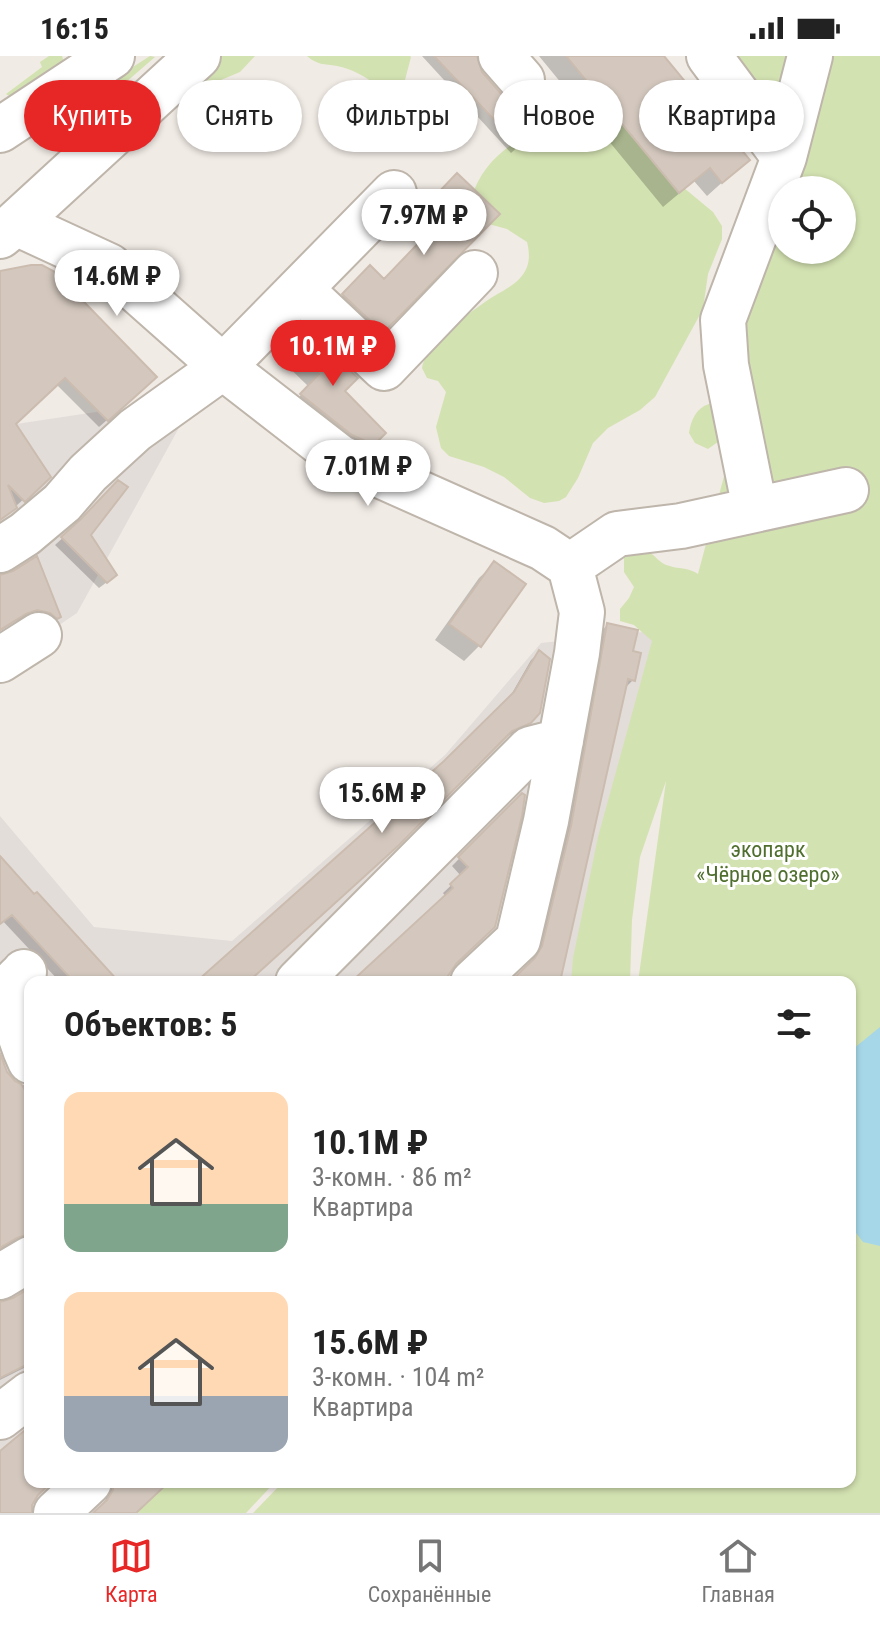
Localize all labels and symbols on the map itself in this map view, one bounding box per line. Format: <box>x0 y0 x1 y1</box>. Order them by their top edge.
pin: 7.97M ₽ <box>350 189 498 257</box>
pin: 14.6M ₽ <box>43 250 191 318</box>
pin: 10.1M ₽ <box>259 320 407 388</box>
pin: 7.01M ₽ <box>294 440 442 508</box>
pin: 15.6M ₽ <box>308 767 456 835</box>
park label: экопарк «Чёрное озеро» <box>696 837 840 887</box>

